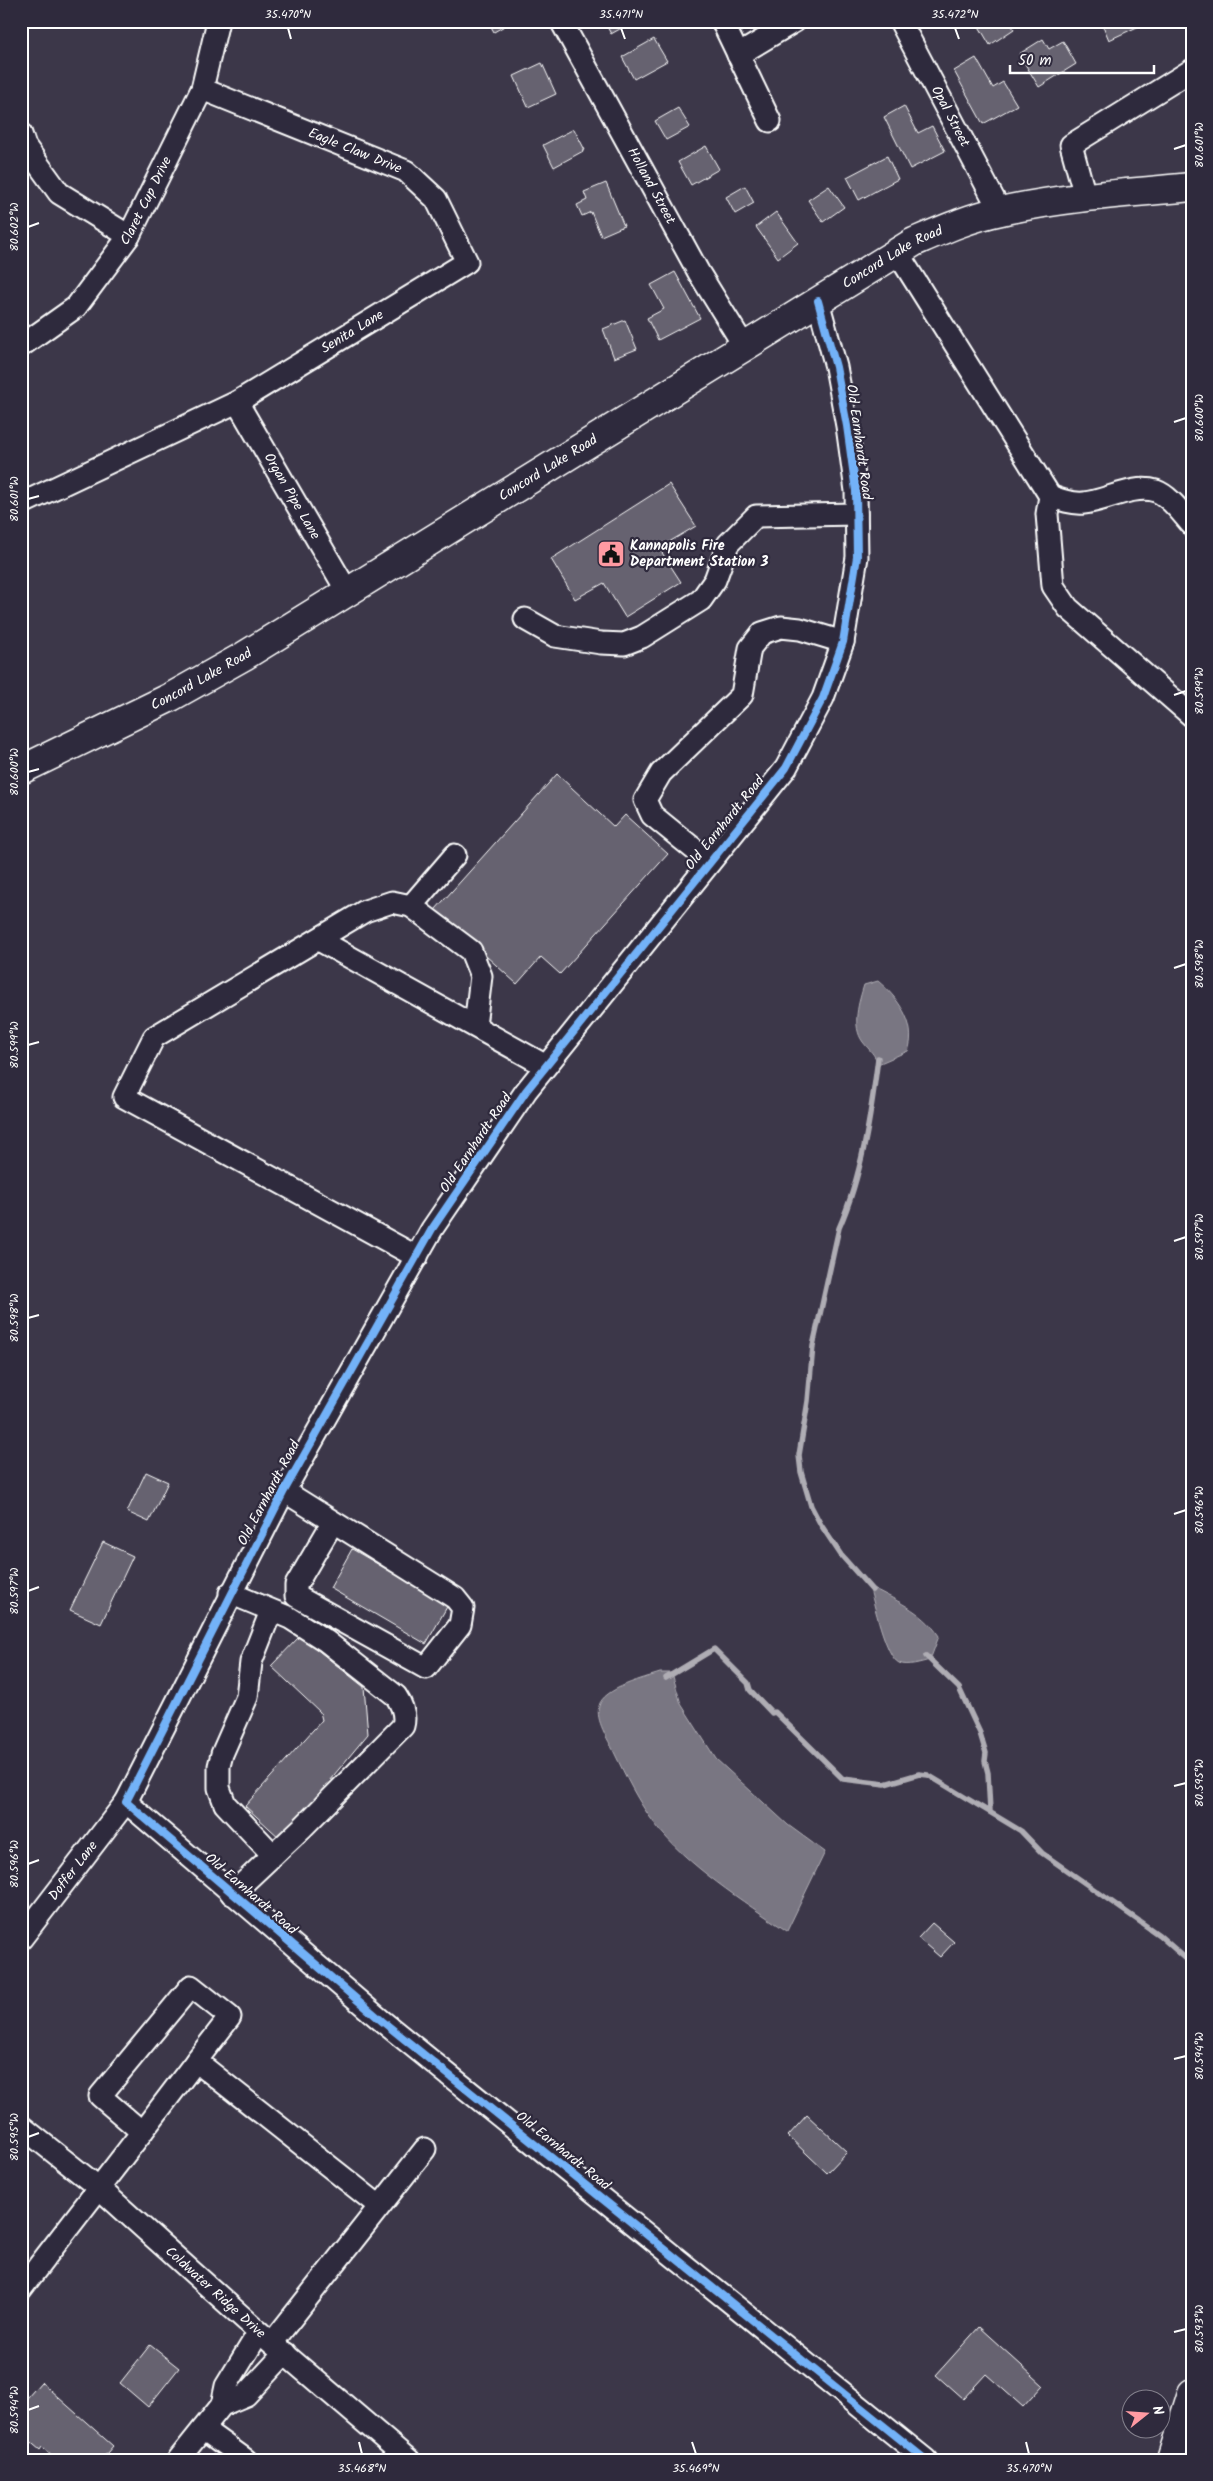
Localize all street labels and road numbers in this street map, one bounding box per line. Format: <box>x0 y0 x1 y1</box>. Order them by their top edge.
street label: Opal Street <box>925 82 976 152</box>
street label: Eagle Claw Drive <box>305 122 406 180</box>
street label: Holland Street <box>621 143 682 229</box>
street label: Claret Cup Drive <box>114 152 178 250</box>
street label: Concord Lake Road <box>838 220 947 295</box>
street label: Senita Lane <box>317 304 389 359</box>
street label: Old Earnhardt Road <box>840 383 878 502</box>
street label: Concord Lake Road <box>494 429 603 507</box>
street label: Organ Pipe Lane <box>258 449 326 544</box>
street label: Concord Lake Road <box>147 642 257 716</box>
street label: Old Earnhardt Road <box>680 770 771 875</box>
street label: Old Earnhardt Road <box>434 1088 518 1197</box>
street label: Old Earnhardt Road <box>232 1436 306 1549</box>
street label: Doffer Lane <box>43 1836 104 1905</box>
street label: Old Earnhardt Road <box>200 1848 303 1941</box>
street label: Old Earnhardt Road <box>511 2106 616 2197</box>
street label: Coldwater Ridge Drive <box>160 2241 271 2345</box>

